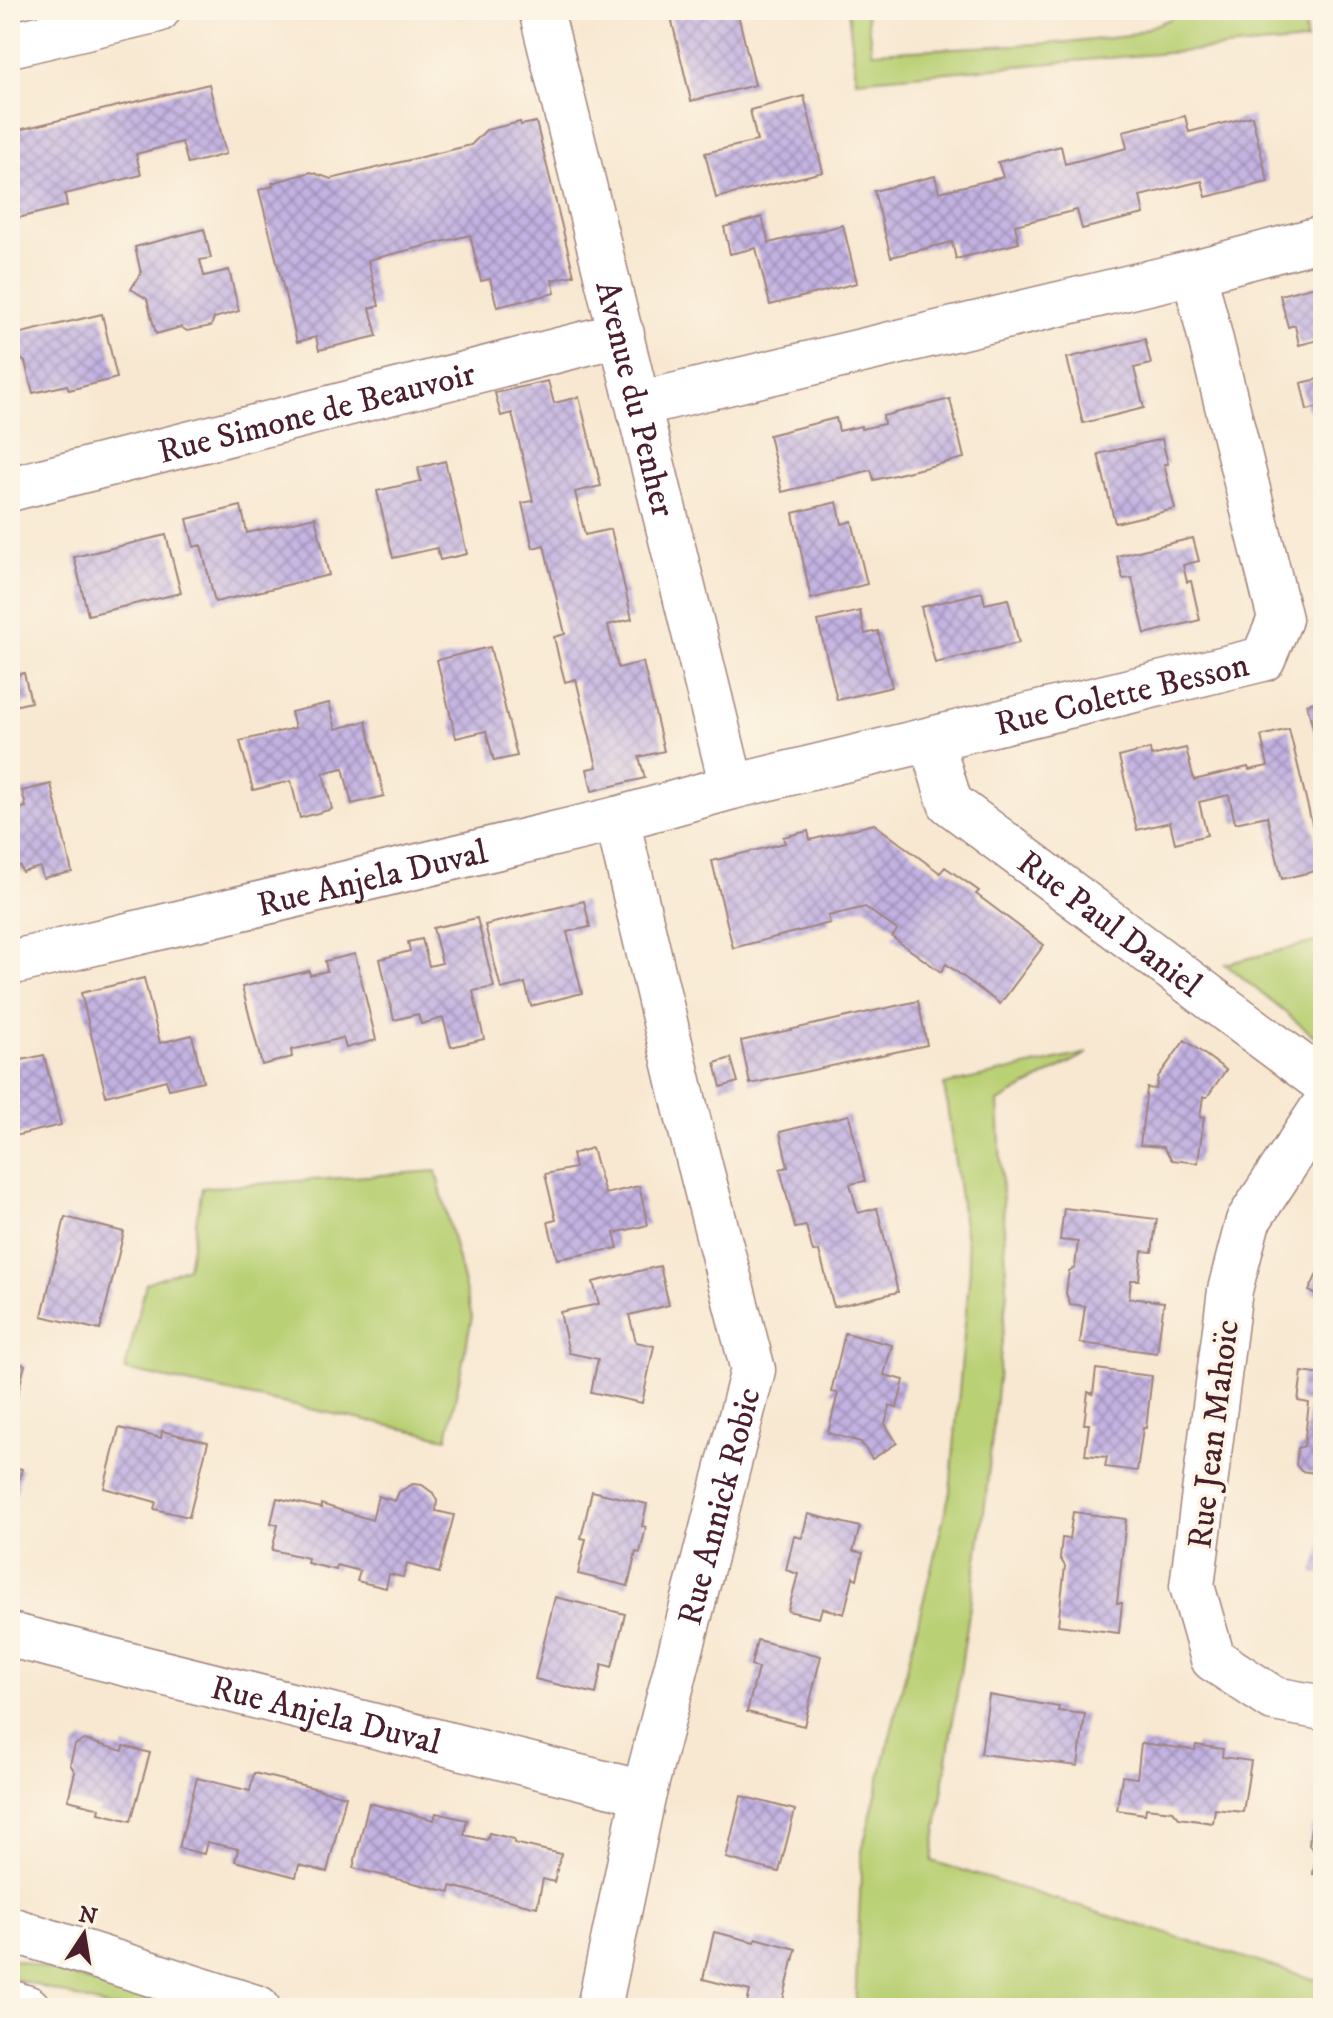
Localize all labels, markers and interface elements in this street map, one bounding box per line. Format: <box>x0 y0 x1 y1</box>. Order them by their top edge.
street label: Avenue du Penher <box>585 277 684 522</box>
street label: Rue Simone de Beauvoir <box>154 353 480 474</box>
street label: Rue Colette Besson <box>991 644 1253 746</box>
street label: Rue Anjela Duval <box>253 831 493 927</box>
street label: Rue Paul Daniel <box>1009 842 1210 1007</box>
street label: Rue Jean Mahoïc <box>1179 1317 1249 1551</box>
street label: Rue Annick Robic <box>669 1383 771 1630</box>
street label: Rue Anjela Duval <box>207 1667 446 1765</box>
north arrow <box>44 1894 124 1974</box>
text: N <box>76 1901 99 1931</box>

